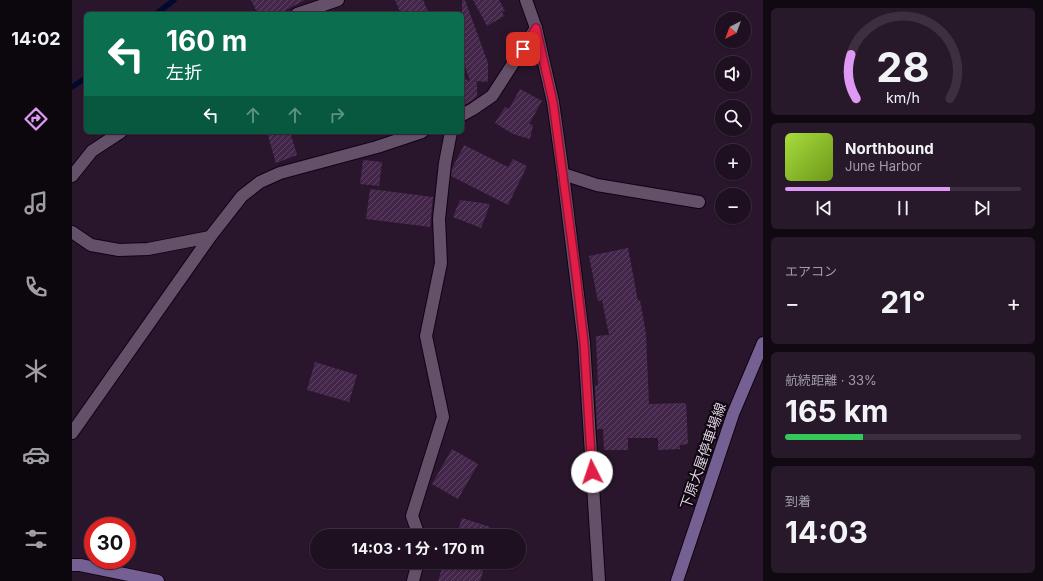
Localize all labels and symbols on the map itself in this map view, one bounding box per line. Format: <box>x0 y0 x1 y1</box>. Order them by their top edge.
north arrow <box>715 12 751 48</box>
pin <box>506 32 540 66</box>
street label: 下原大屋停車場線 <box>676 400 729 512</box>
position arrow <box>571 451 613 493</box>
speed limit sign: 30 <box>84 517 136 569</box>

